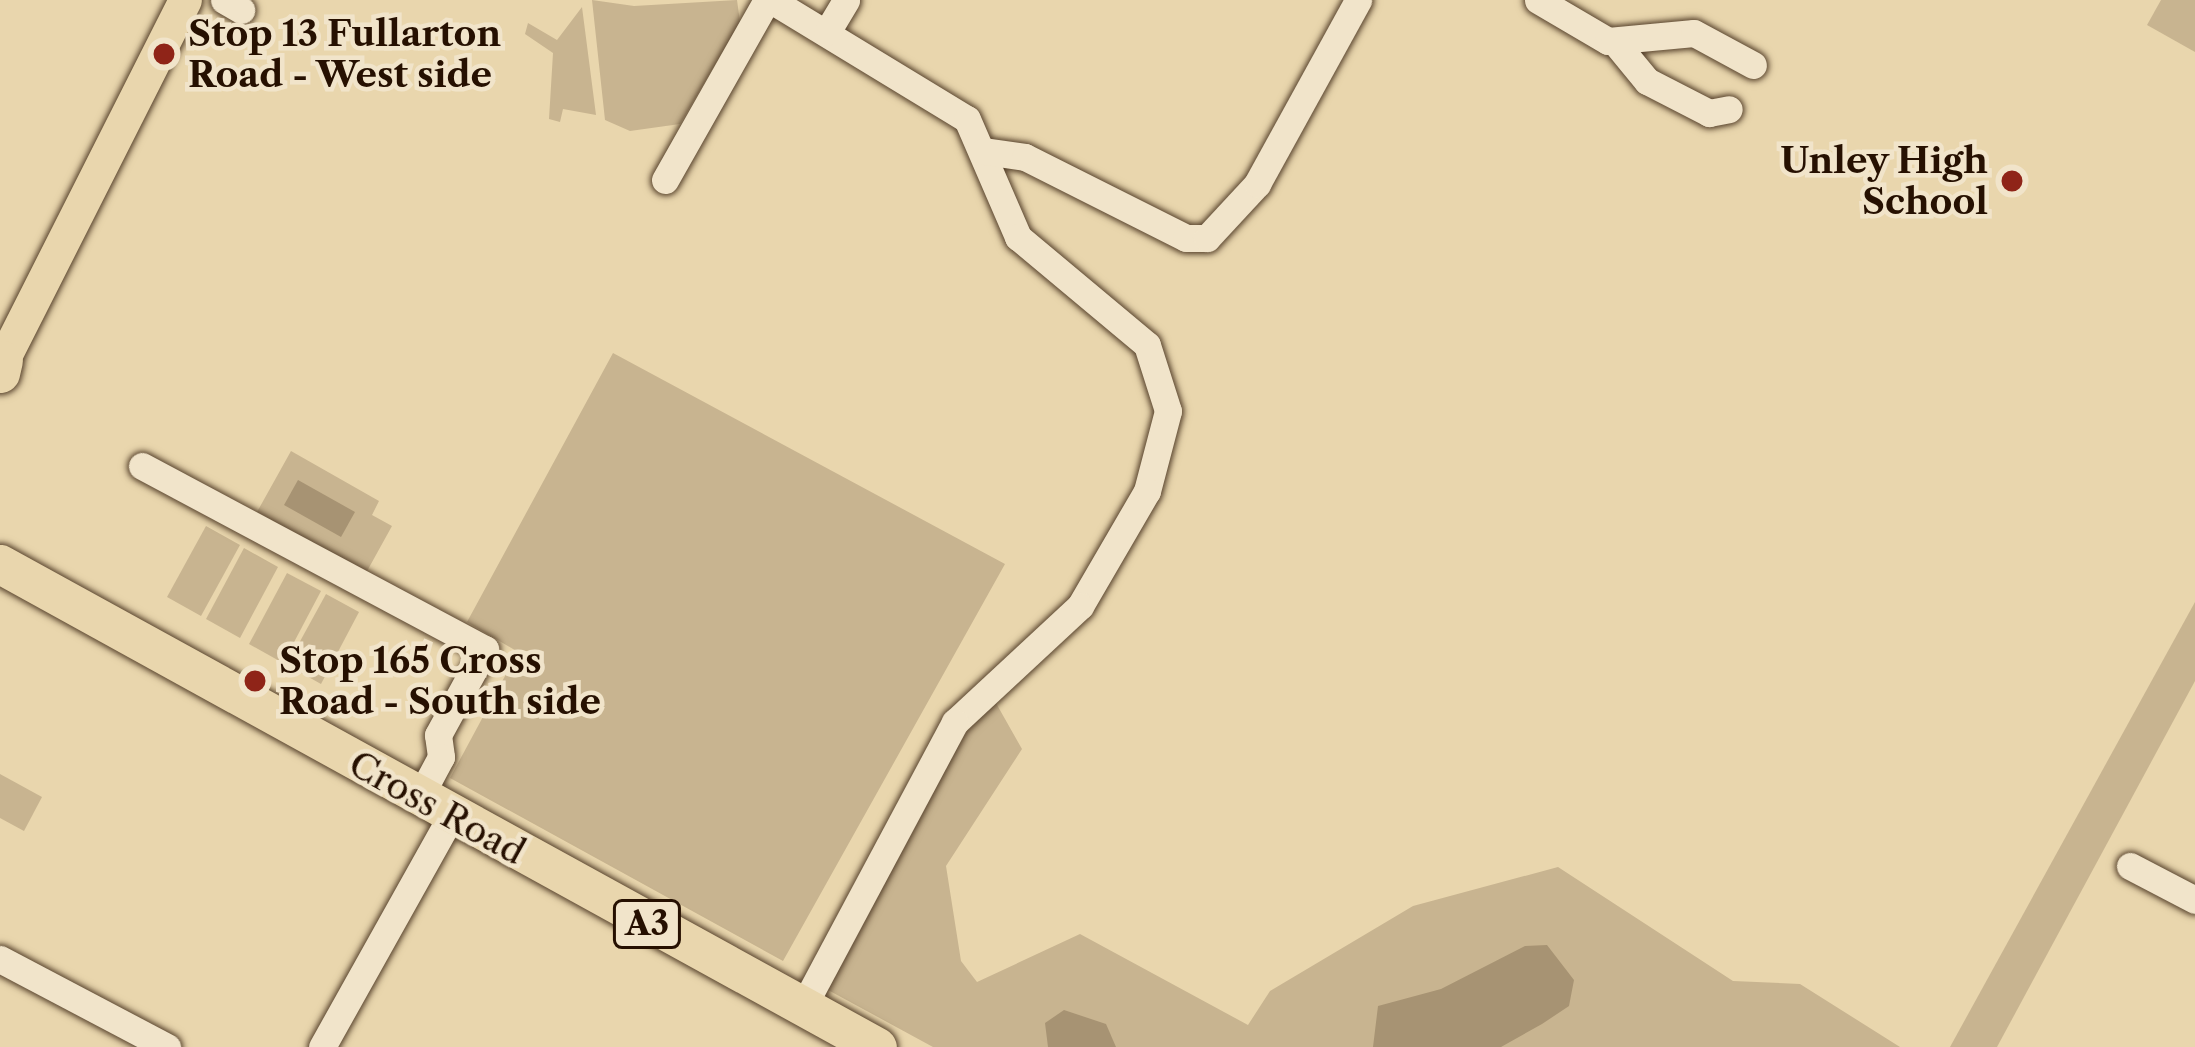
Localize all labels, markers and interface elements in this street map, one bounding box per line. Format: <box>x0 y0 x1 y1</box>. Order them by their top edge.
place label: Stop 13 Fullarton Road - West side <box>188 11 501 96</box>
marker: Stop 13 Fullarton Road - West side <box>151 41 177 67</box>
place label: Unley High School <box>1779 138 1988 223</box>
marker: Unley High School <box>1999 168 2025 194</box>
place label: Stop 165 Cross Road - South side <box>279 638 601 723</box>
marker: Stop 165 Cross Road - South side <box>242 668 268 694</box>
street label: Cross Road <box>341 742 533 874</box>
road number: A3 <box>611 897 683 951</box>

